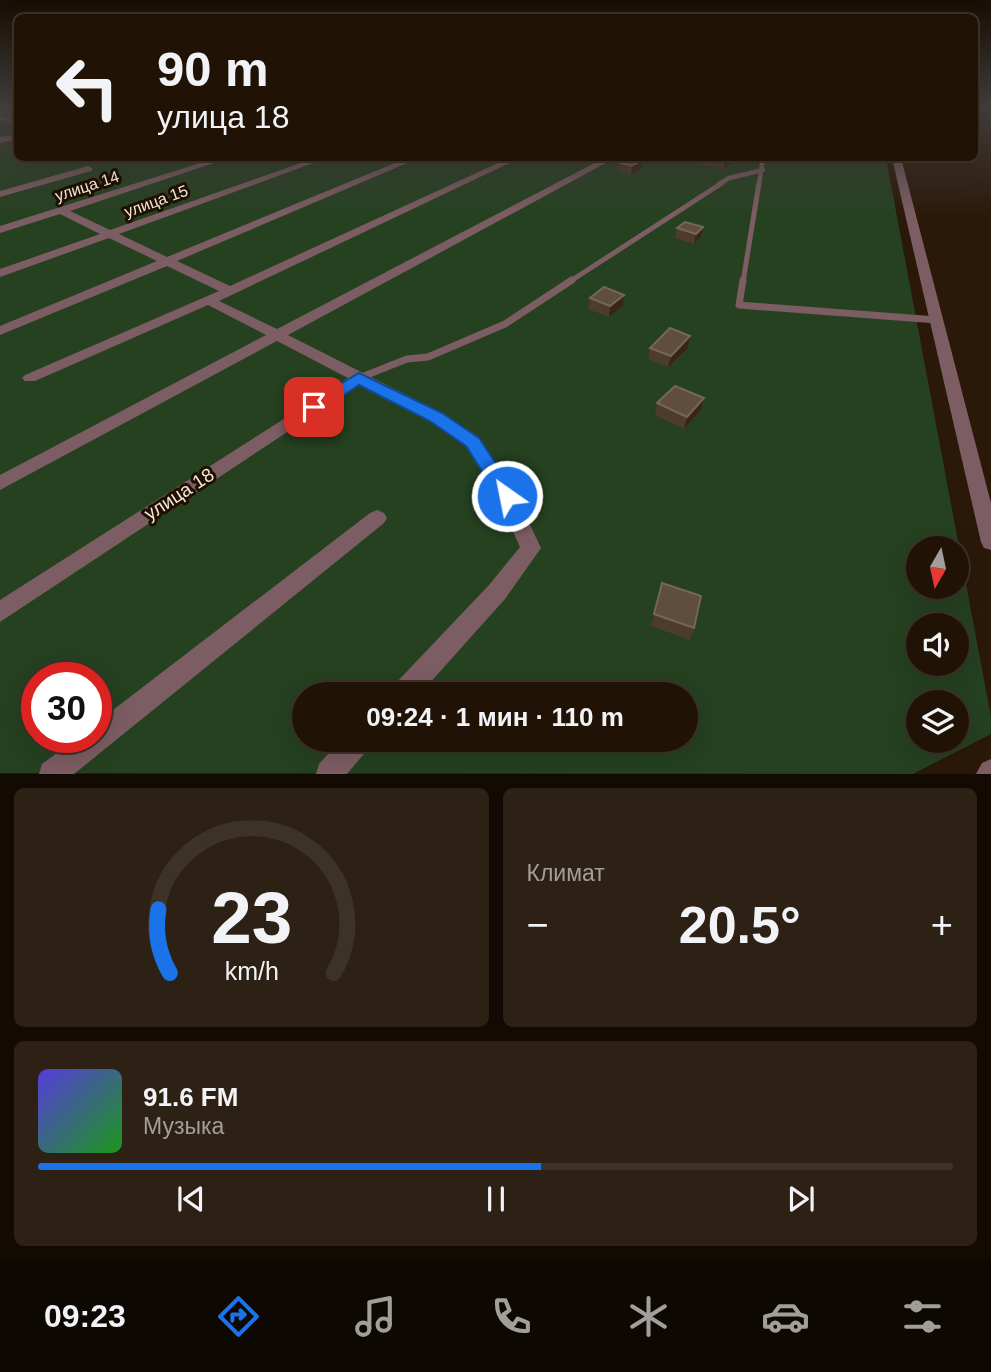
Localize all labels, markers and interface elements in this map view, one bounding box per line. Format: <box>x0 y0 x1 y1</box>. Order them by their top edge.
icon: left <box>42 42 133 133</box>
text: 90 m <box>157 42 269 96</box>
text: улица 18 <box>157 99 289 135</box>
street label: улица 14 <box>53 168 121 204</box>
street label: улица 15 <box>122 182 190 220</box>
pin <box>284 377 344 437</box>
icon: arrive <box>295 388 333 426</box>
position arrow <box>470 459 544 533</box>
street label: улица 18 <box>140 464 218 524</box>
north arrow <box>906 536 970 598</box>
map controls <box>906 536 969 753</box>
button: sound <box>906 613 969 676</box>
speed limit sign: 30 <box>21 662 112 753</box>
button: layers <box>906 690 969 753</box>
text: 09:24 · 1 мин · 110 m <box>366 702 624 732</box>
text: Климат <box>527 860 605 886</box>
text: 23 <box>211 878 292 959</box>
text: 20.5° <box>679 896 801 954</box>
text: − <box>527 904 549 946</box>
text: + <box>931 904 953 946</box>
text: km/h <box>224 957 278 985</box>
text: 91.6 FM <box>143 1082 238 1112</box>
text: Музыка <box>143 1113 224 1139</box>
icon: previous <box>172 1180 210 1218</box>
icon: pause <box>477 1180 515 1218</box>
icon: next <box>782 1180 820 1218</box>
icon: directions <box>214 1292 263 1341</box>
icon: music <box>351 1292 400 1341</box>
icon: phone <box>487 1292 536 1341</box>
icon: climate <box>624 1292 673 1341</box>
icon: car <box>761 1292 810 1341</box>
icon: filters <box>898 1292 947 1341</box>
text: 09:23 <box>44 1298 126 1334</box>

